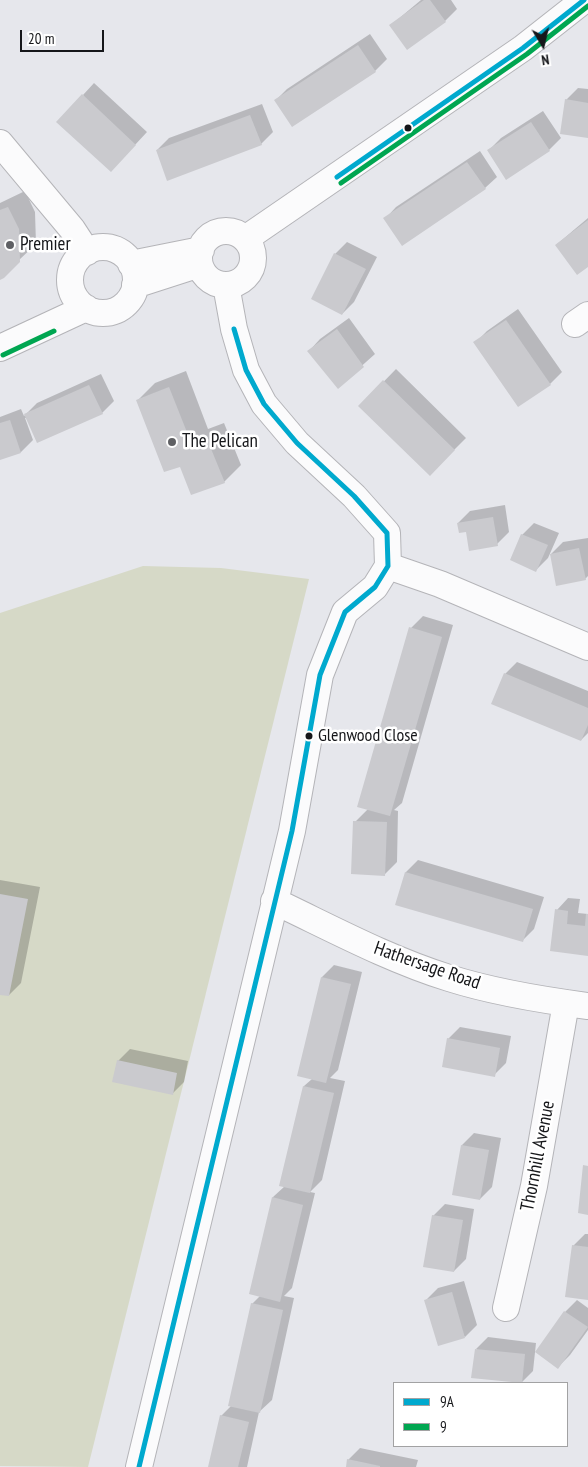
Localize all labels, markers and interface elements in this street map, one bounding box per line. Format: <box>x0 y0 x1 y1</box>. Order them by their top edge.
scale bar <box>22 20 106 52</box>
north arrow <box>518 20 568 70</box>
text: 20 m <box>28 29 54 48</box>
text: N <box>540 50 550 69</box>
unlabelled marker <box>403 123 413 133</box>
place label: Premier <box>20 234 71 256</box>
marker: Premier <box>4 239 16 251</box>
place label: The Pelican <box>182 431 258 453</box>
marker: The Pelican <box>166 436 178 448</box>
place label: Glenwood Close <box>318 725 418 747</box>
marker: Glenwood Close <box>304 731 314 741</box>
street label: Hathersage Road <box>371 937 483 995</box>
street label: Thornhill Avenue <box>516 1099 560 1213</box>
legend <box>393 1382 568 1447</box>
text: 9A <box>440 1392 454 1411</box>
text: 9 <box>440 1417 447 1436</box>

